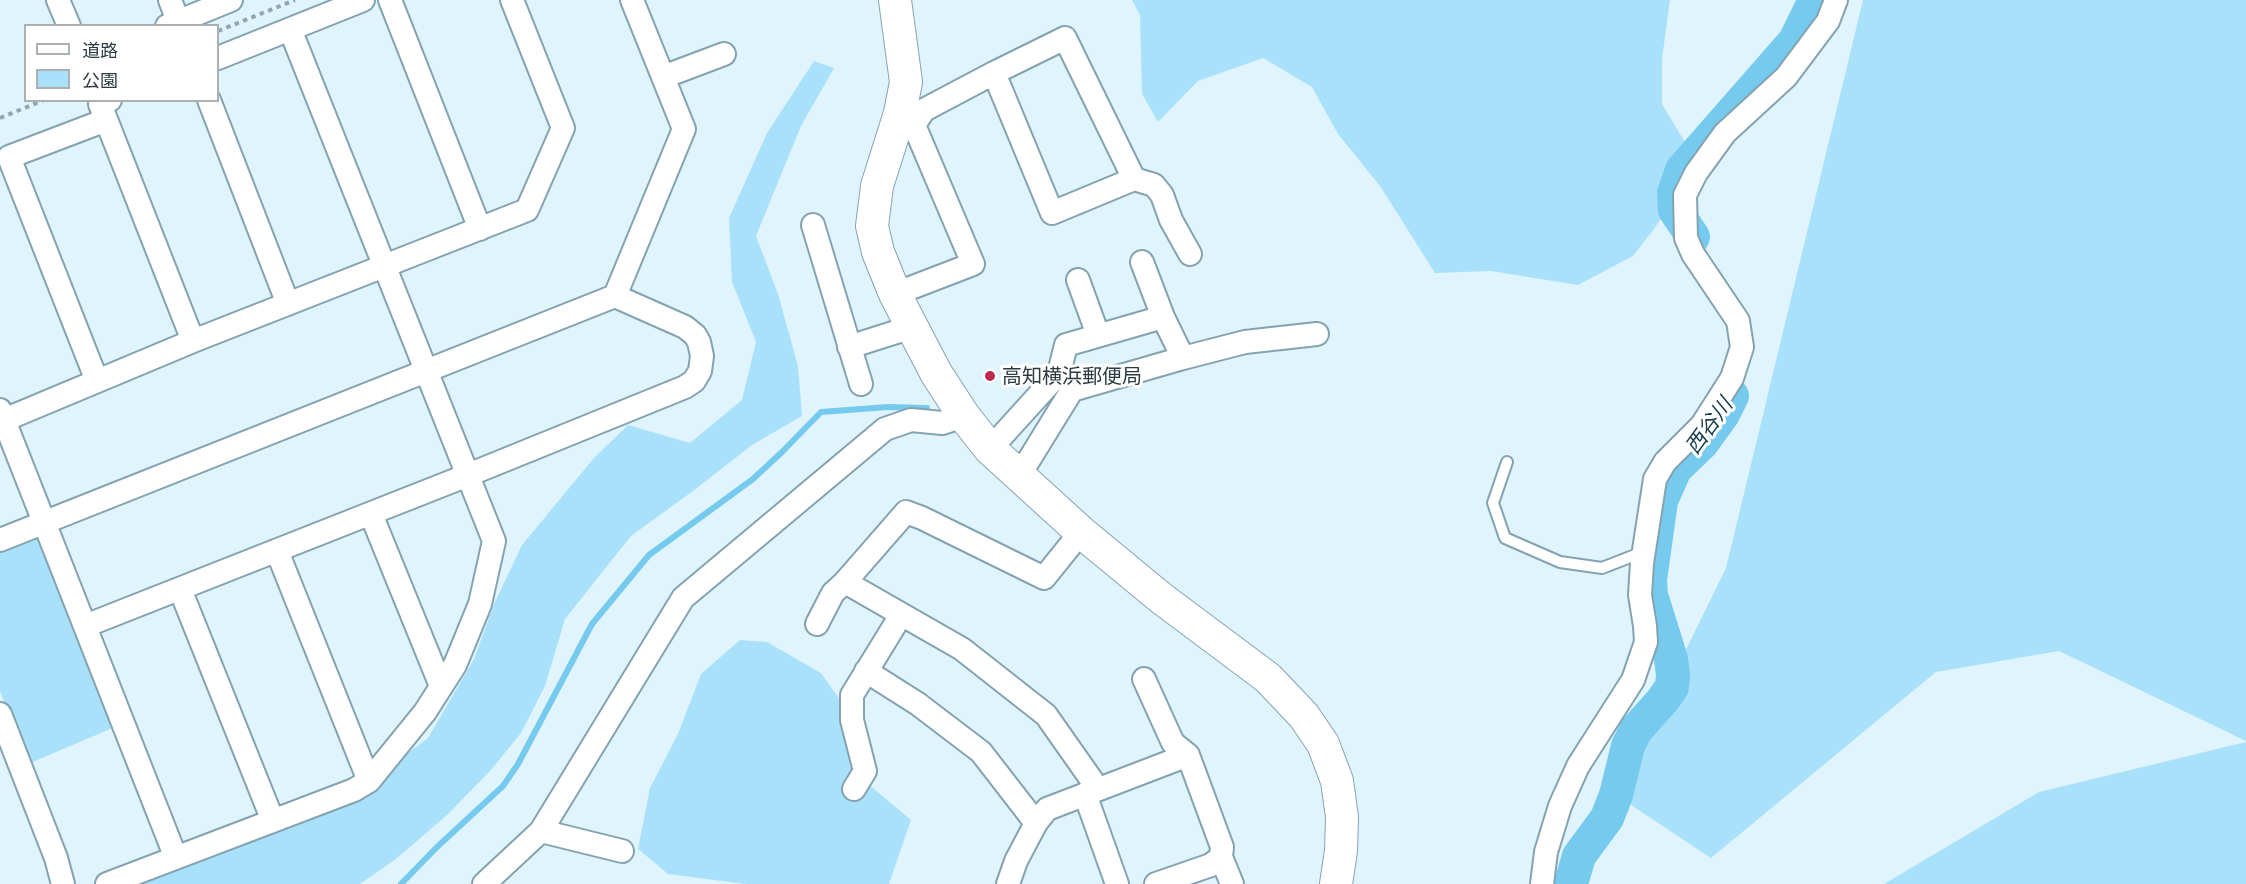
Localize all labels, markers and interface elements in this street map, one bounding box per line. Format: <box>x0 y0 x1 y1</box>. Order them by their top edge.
legend <box>24 24 219 102</box>
text: 道路 <box>82 40 118 60</box>
text: 公園 <box>82 70 118 90</box>
place label: 高知横浜郵便局 <box>1002 364 1142 388</box>
marker: 高知横浜郵便局 <box>983 369 997 383</box>
water label: 西谷川 <box>1680 393 1738 459</box>

